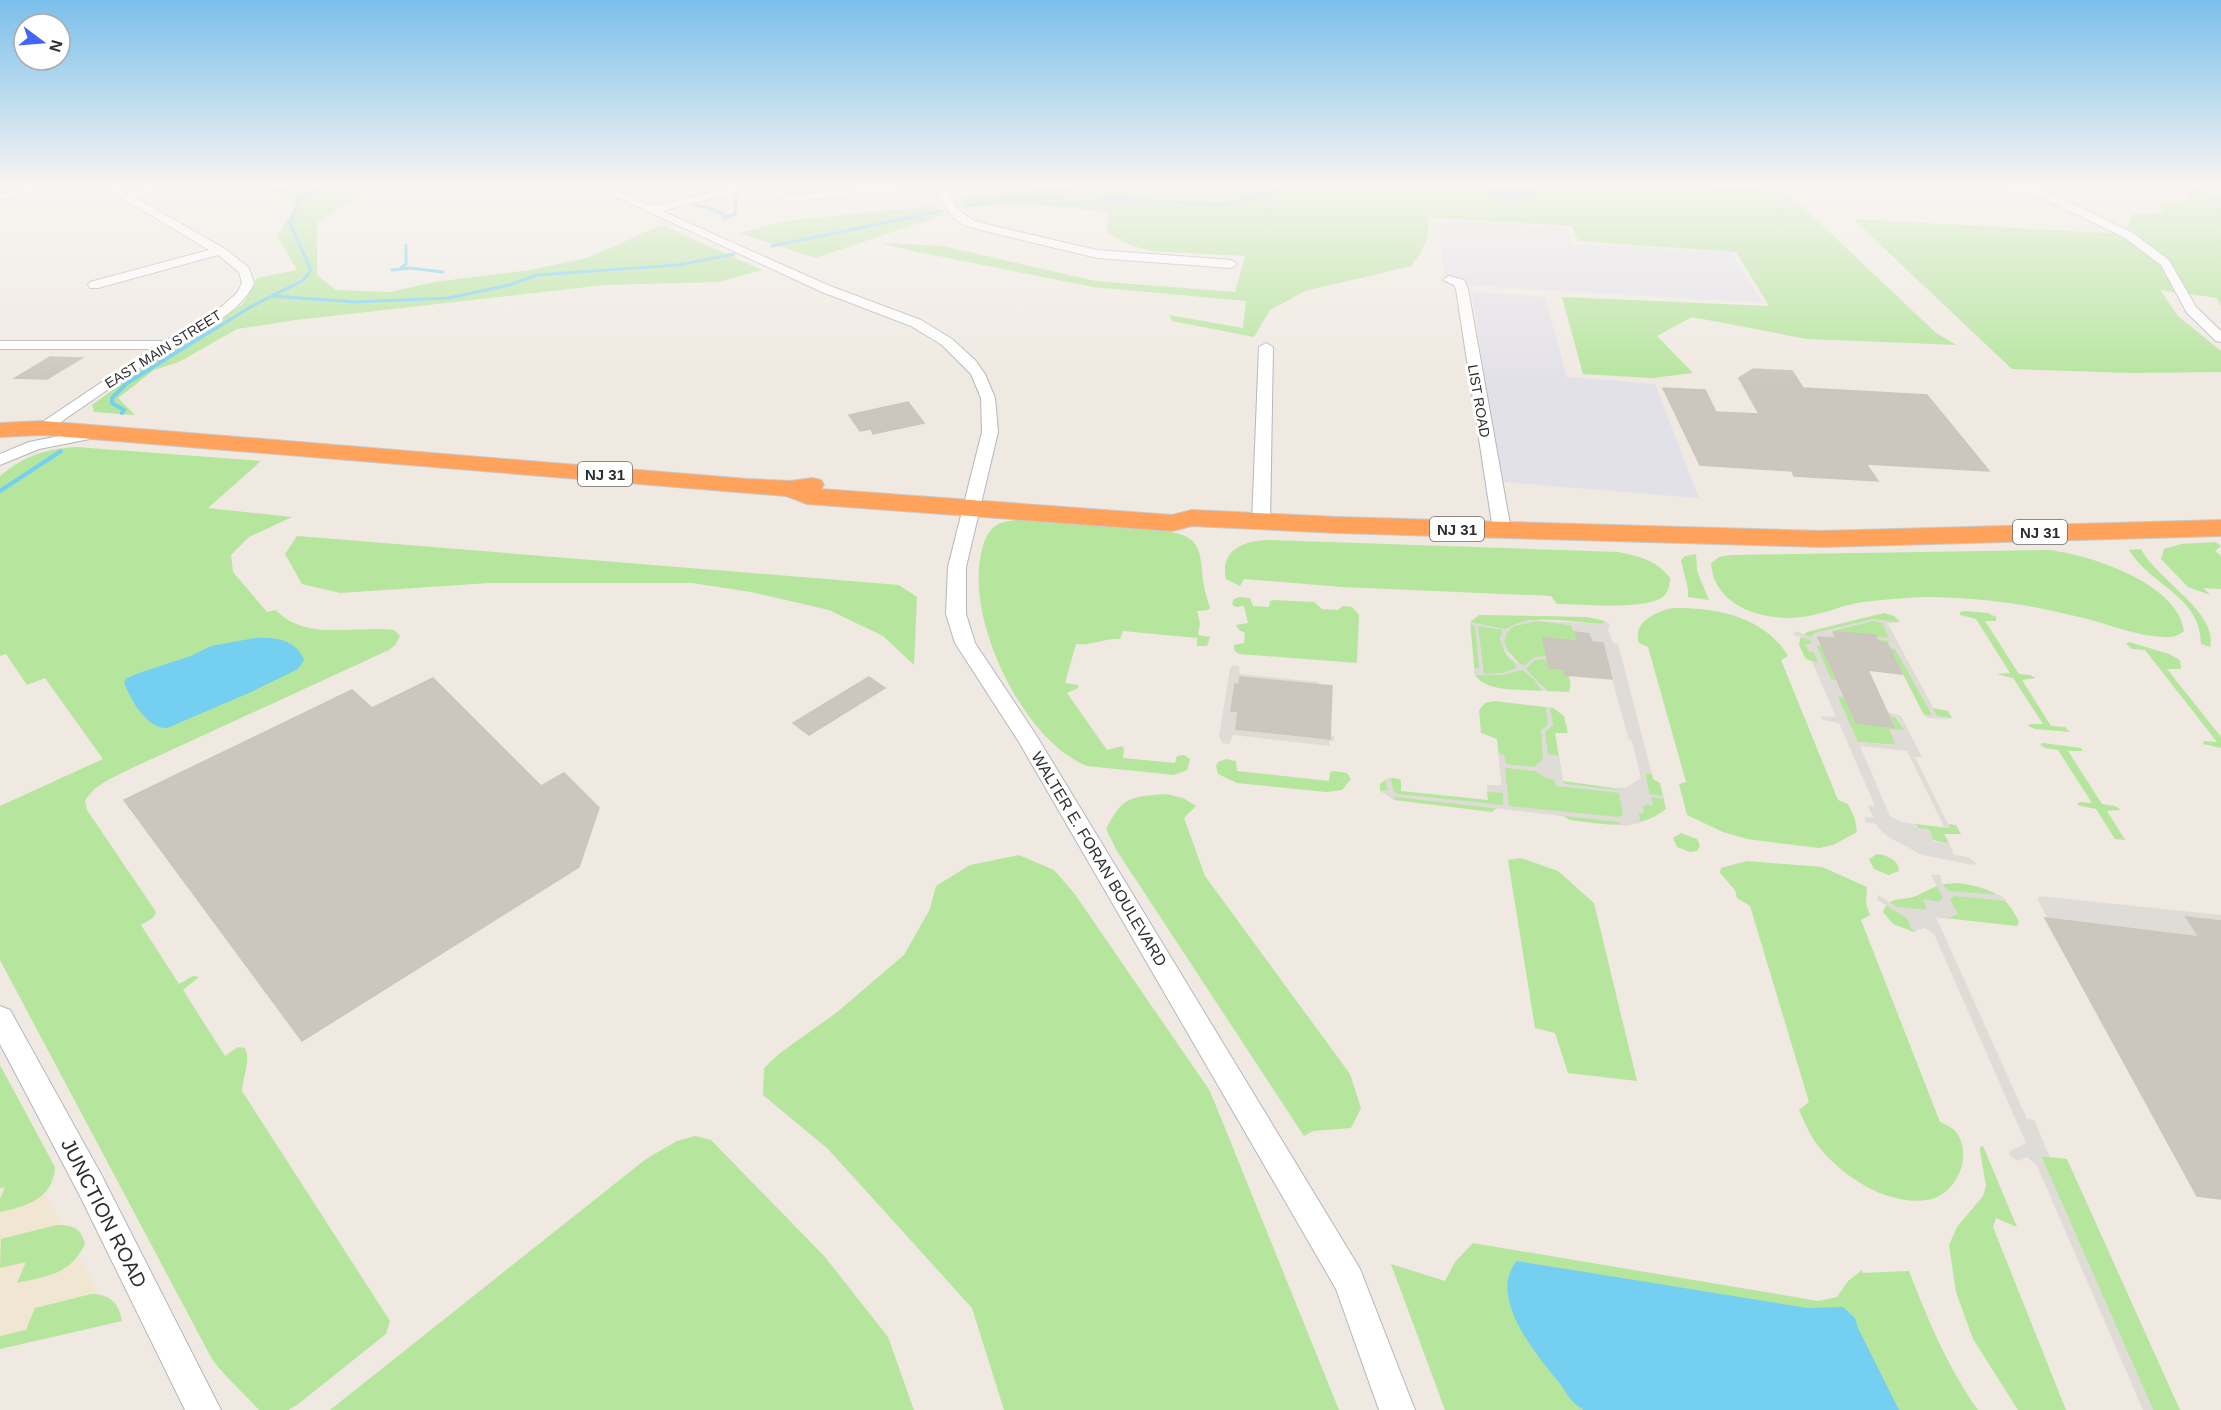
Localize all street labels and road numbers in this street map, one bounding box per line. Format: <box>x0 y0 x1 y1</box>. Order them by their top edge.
street label: EAST MAIN STREET <box>102 306 225 391</box>
street label: LIST ROAD <box>1465 363 1493 439</box>
road number: NJ 31 <box>578 462 632 486</box>
road number: NJ 31 <box>1430 517 1484 541</box>
road number: NJ 31 <box>2013 520 2067 544</box>
street label: WALTER E. FORAN BOULEVARD <box>1028 749 1170 969</box>
street label: JUNCTION ROAD <box>57 1135 151 1291</box>

